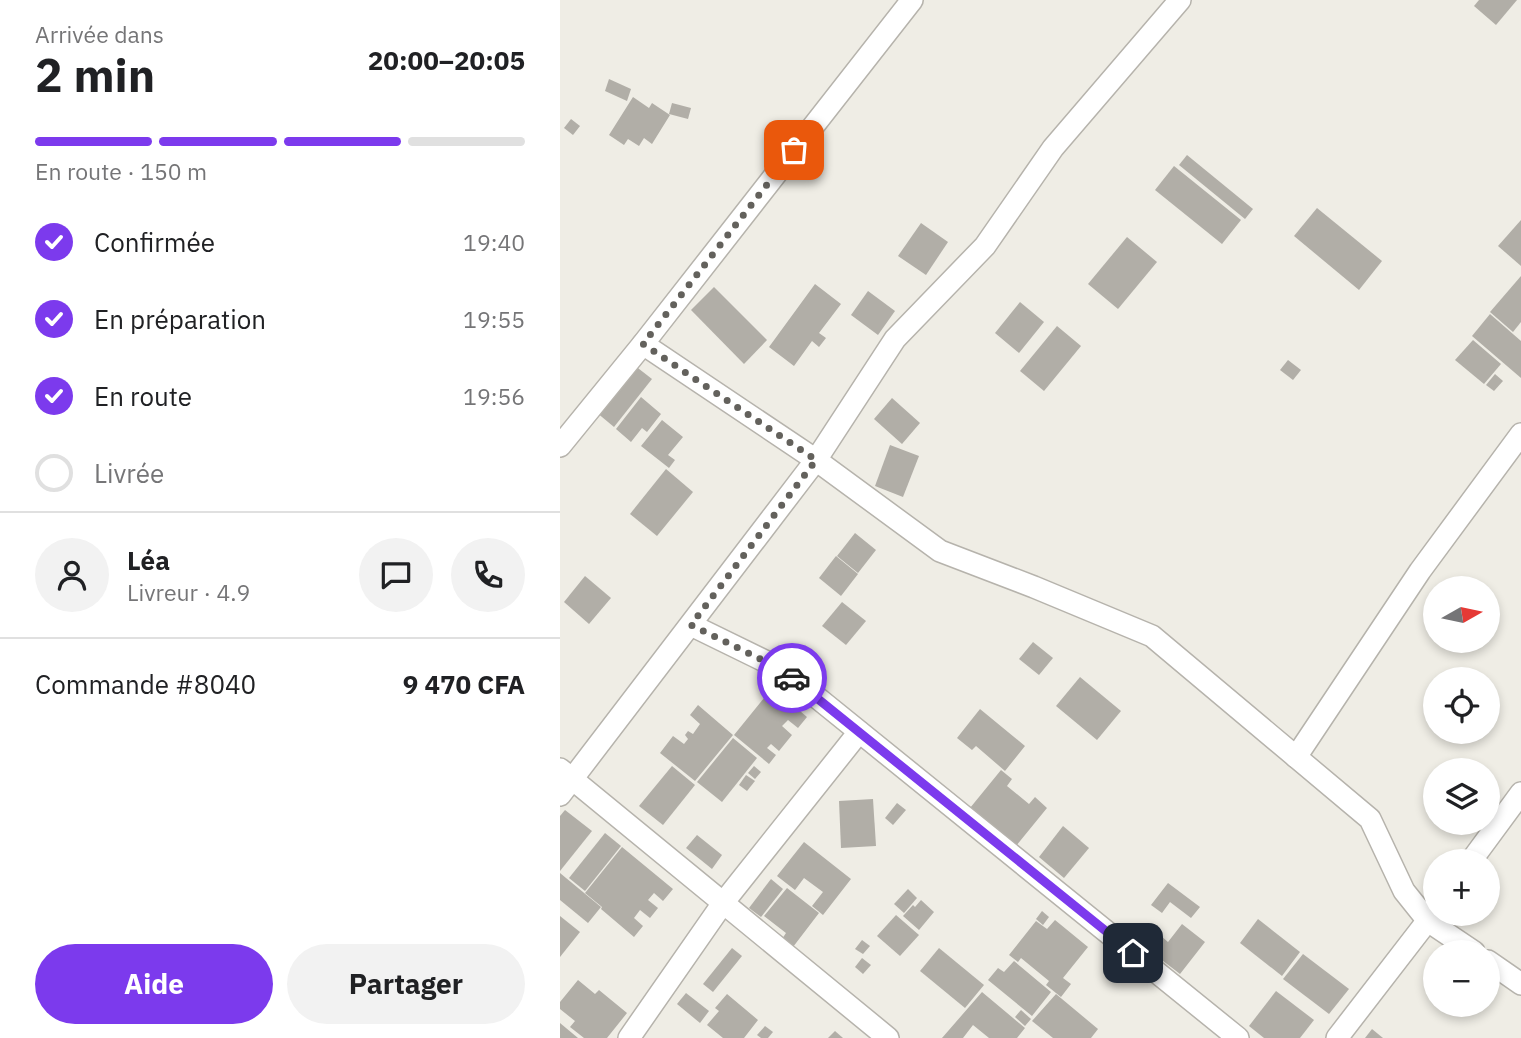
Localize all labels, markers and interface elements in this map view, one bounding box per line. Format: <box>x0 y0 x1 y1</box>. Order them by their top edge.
text: Arrivée dans <box>35 19 164 49</box>
text: 20:00–20:05 <box>368 43 525 77</box>
text: 2 min <box>35 45 155 105</box>
pin <box>764 120 824 180</box>
icon: bag <box>775 131 813 169</box>
text: En route · 150 m <box>35 156 207 186</box>
icon: check <box>35 223 73 261</box>
text: Confirmée <box>94 225 215 259</box>
text: 19:40 <box>463 227 525 257</box>
icon: check <box>35 300 73 338</box>
text: En préparation <box>94 302 266 336</box>
text: 19:55 <box>463 304 525 334</box>
icon: check <box>35 377 73 415</box>
text: En route <box>94 379 192 413</box>
text: 19:56 <box>463 381 525 411</box>
text: Livrée <box>94 456 164 490</box>
button: person <box>35 538 109 612</box>
button: chat <box>359 538 433 612</box>
button: phone <box>451 538 525 612</box>
text: Léa <box>127 543 170 577</box>
north arrow <box>1423 576 1500 653</box>
map controls <box>1423 576 1500 1017</box>
text: Livreur · 4.9 <box>127 577 250 607</box>
courier <box>757 643 827 713</box>
icon: car <box>773 659 811 697</box>
text: Commande #8040 <box>35 667 256 701</box>
text: 9 470 CFA <box>403 667 525 701</box>
button: locate <box>1423 667 1500 744</box>
button: layers <box>1423 758 1500 835</box>
button: + <box>1423 849 1500 926</box>
pin <box>1103 923 1163 983</box>
icon: home <box>1114 934 1152 972</box>
button: − <box>1423 940 1500 1017</box>
button: Aide <box>35 944 273 1024</box>
button: Partager <box>287 944 525 1024</box>

